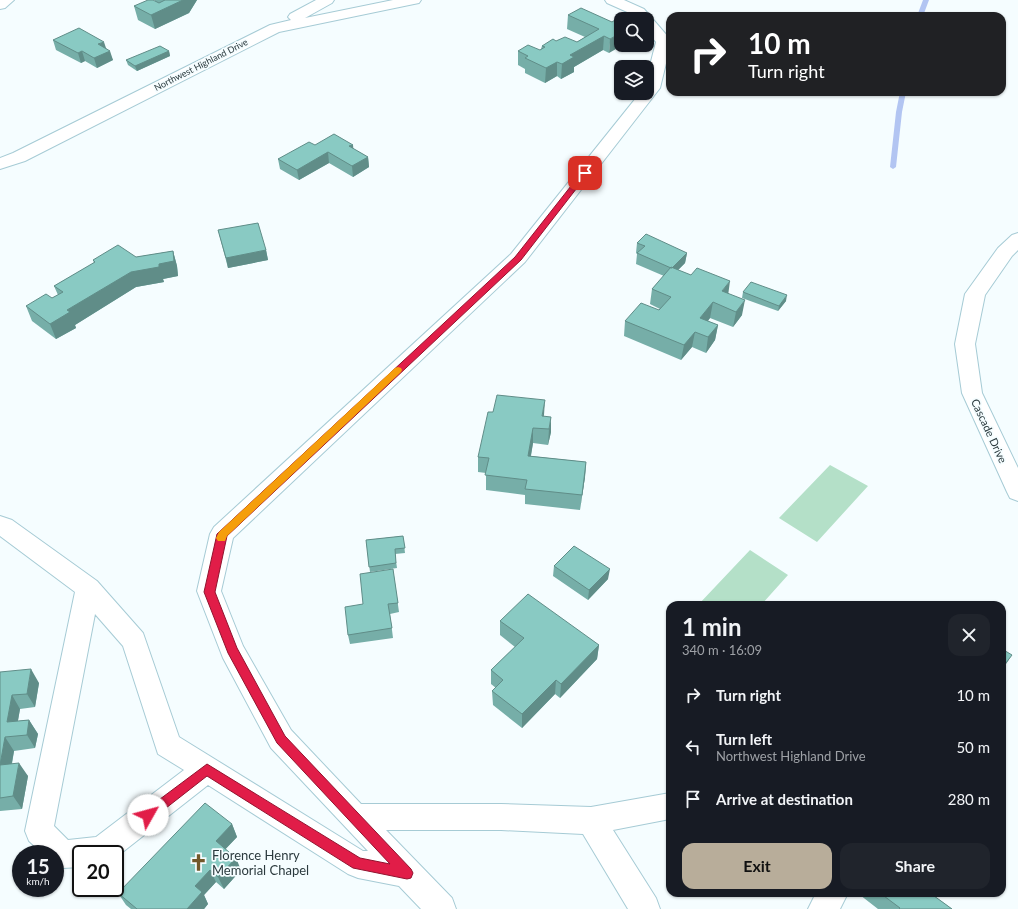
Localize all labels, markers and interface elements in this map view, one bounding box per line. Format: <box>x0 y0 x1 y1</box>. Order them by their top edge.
map controls <box>614 12 654 100</box>
button: search <box>614 12 654 52</box>
text: 10 m <box>748 26 811 60</box>
icon: right <box>682 28 734 80</box>
street label: Northwest Highland Drive <box>152 36 250 93</box>
button: layers <box>614 60 654 100</box>
text: Turn right <box>748 60 825 82</box>
pin <box>568 156 602 190</box>
icon: arrive <box>574 162 596 184</box>
street label: Cascade Drive <box>969 397 1010 465</box>
text: 1 min <box>682 612 742 641</box>
button: close <box>948 614 990 656</box>
text: 340 m · 16:09 <box>682 642 762 658</box>
icon: right <box>682 684 704 706</box>
text: Turn right <box>716 686 781 704</box>
text: 10 m <box>956 686 990 704</box>
text: Turn left <box>716 730 772 748</box>
icon: left <box>682 736 704 758</box>
text: 50 m <box>956 738 990 756</box>
text: Northwest Highland Drive <box>716 748 866 764</box>
icon: arrive <box>682 788 704 810</box>
text: Arrive at destination <box>716 790 853 808</box>
text: 280 m <box>948 790 990 808</box>
position arrow <box>127 794 169 836</box>
button: Exit <box>682 843 832 889</box>
button: Share <box>840 843 990 889</box>
speed limit sign: 20 <box>72 845 124 897</box>
place label: Florence Henry Memorial Chapel <box>212 847 309 878</box>
church icon: Florence Henry Memorial Chapel <box>189 852 209 872</box>
text: 15 <box>26 854 50 878</box>
text: km/h <box>26 875 50 887</box>

